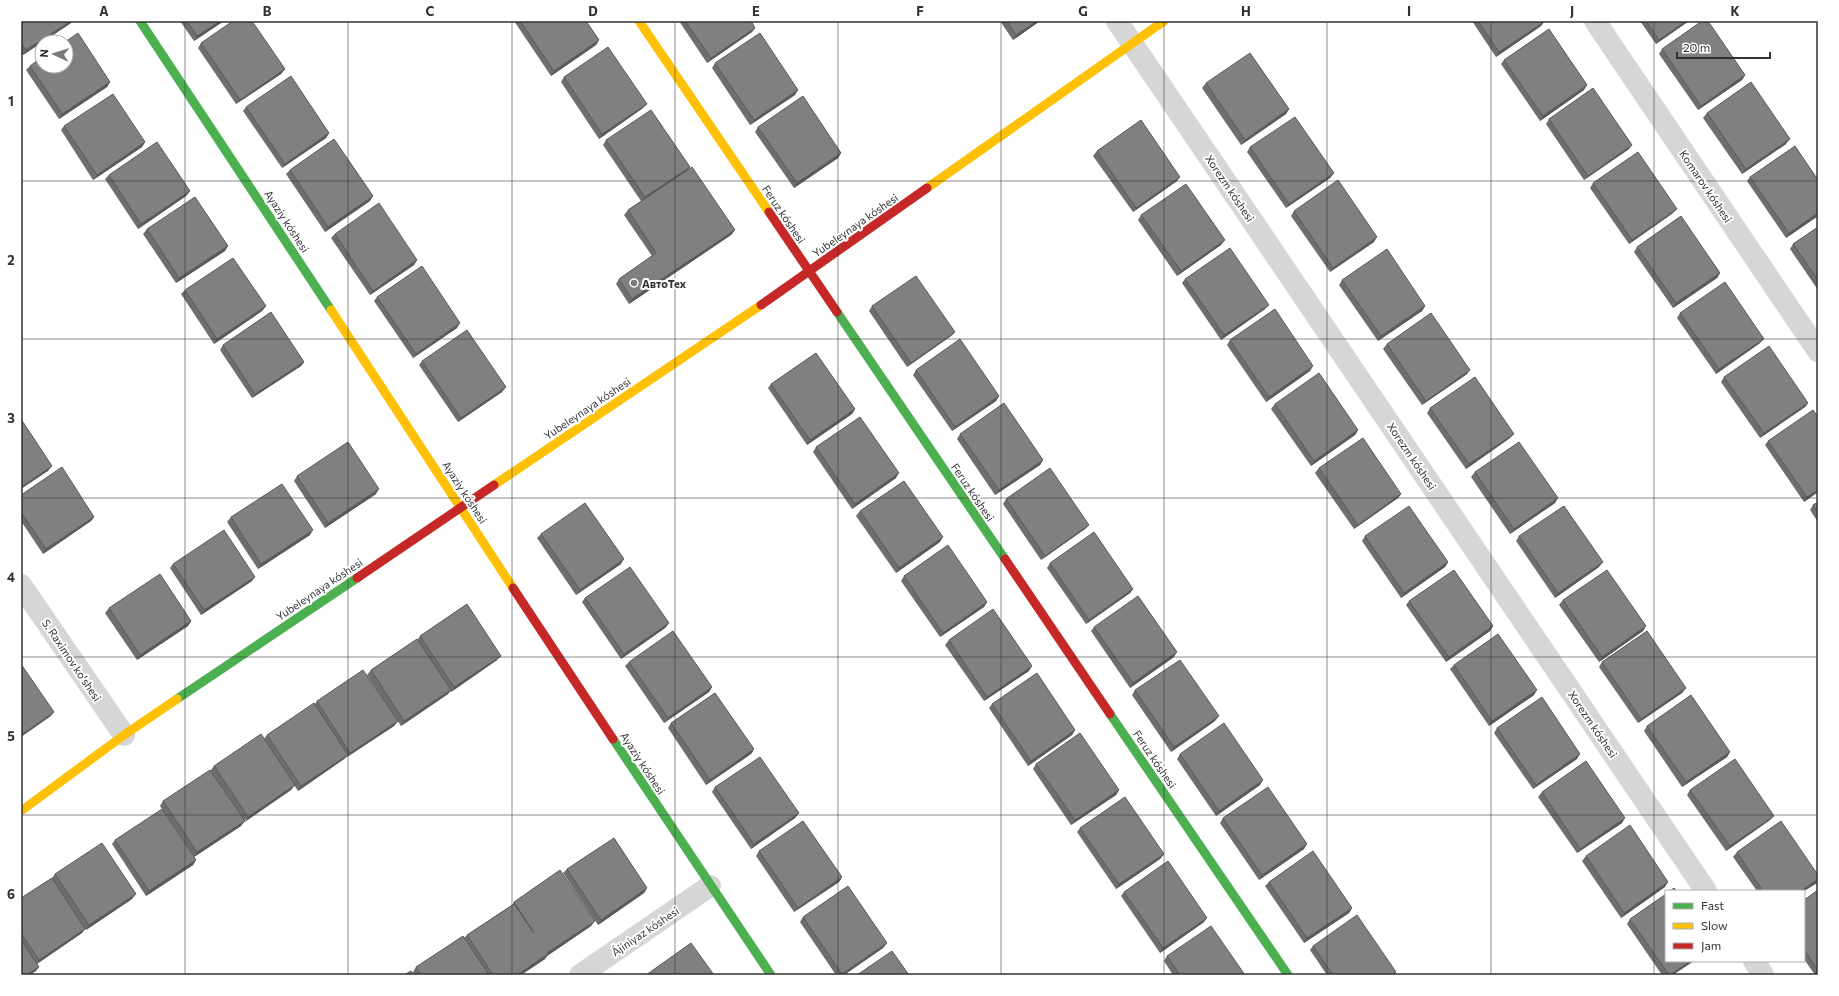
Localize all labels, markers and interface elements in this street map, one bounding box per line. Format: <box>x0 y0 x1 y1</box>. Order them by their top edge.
text: A <box>99 3 109 19</box>
text: B <box>263 3 272 19</box>
text: C <box>426 3 435 19</box>
text: D <box>588 3 598 19</box>
text: E <box>752 3 760 19</box>
text: F <box>916 3 924 19</box>
text: G <box>1078 3 1088 19</box>
text: H <box>1241 3 1251 19</box>
text: I <box>1407 3 1411 19</box>
text: J <box>1570 3 1574 19</box>
text: K <box>1730 3 1740 19</box>
north arrow <box>34 34 74 74</box>
scale bar <box>1677 34 1770 60</box>
text: 20 m <box>1683 40 1710 54</box>
text: N <box>37 49 50 58</box>
text: 1 <box>8 93 14 109</box>
street label: Komarov kóshesi <box>1677 147 1735 225</box>
street label: Xorezm kóshesi <box>1203 152 1257 224</box>
street label: Feruz kóshesi <box>760 183 808 246</box>
street label: Ayaziy kóshesi <box>262 187 312 255</box>
street label: Yubeleynaya kóshesi <box>810 190 900 259</box>
text: 2 <box>7 252 15 268</box>
place label: АвтоТех <box>642 277 687 290</box>
marker: АвтоТех <box>629 278 639 288</box>
street label: Yubeleynaya kóshesi <box>541 374 633 442</box>
text: 3 <box>7 410 15 426</box>
street label: Xorezm kóshesi <box>1385 420 1439 492</box>
street label: Ayaziy kóshesi <box>440 458 490 526</box>
street label: Feruz kóshesi <box>949 461 997 524</box>
street label: Yubeleynaya kóshesi <box>273 555 365 623</box>
text: 4 <box>7 569 15 585</box>
street label: S. Raximov ko'shesi <box>40 617 104 704</box>
street label: Xorezm kóshesi <box>1566 688 1620 760</box>
text: 5 <box>7 728 15 744</box>
street label: Feruz kóshesi <box>1131 728 1179 791</box>
street label: Ayaziy kóshesi <box>618 729 668 797</box>
text: 6 <box>7 886 15 902</box>
legend <box>1665 890 1805 962</box>
text: Fast <box>1701 898 1724 912</box>
street label: Ájiniyaz kóshesi <box>608 903 681 958</box>
text: Slow <box>1701 918 1728 932</box>
text: Jam <box>1701 938 1721 953</box>

